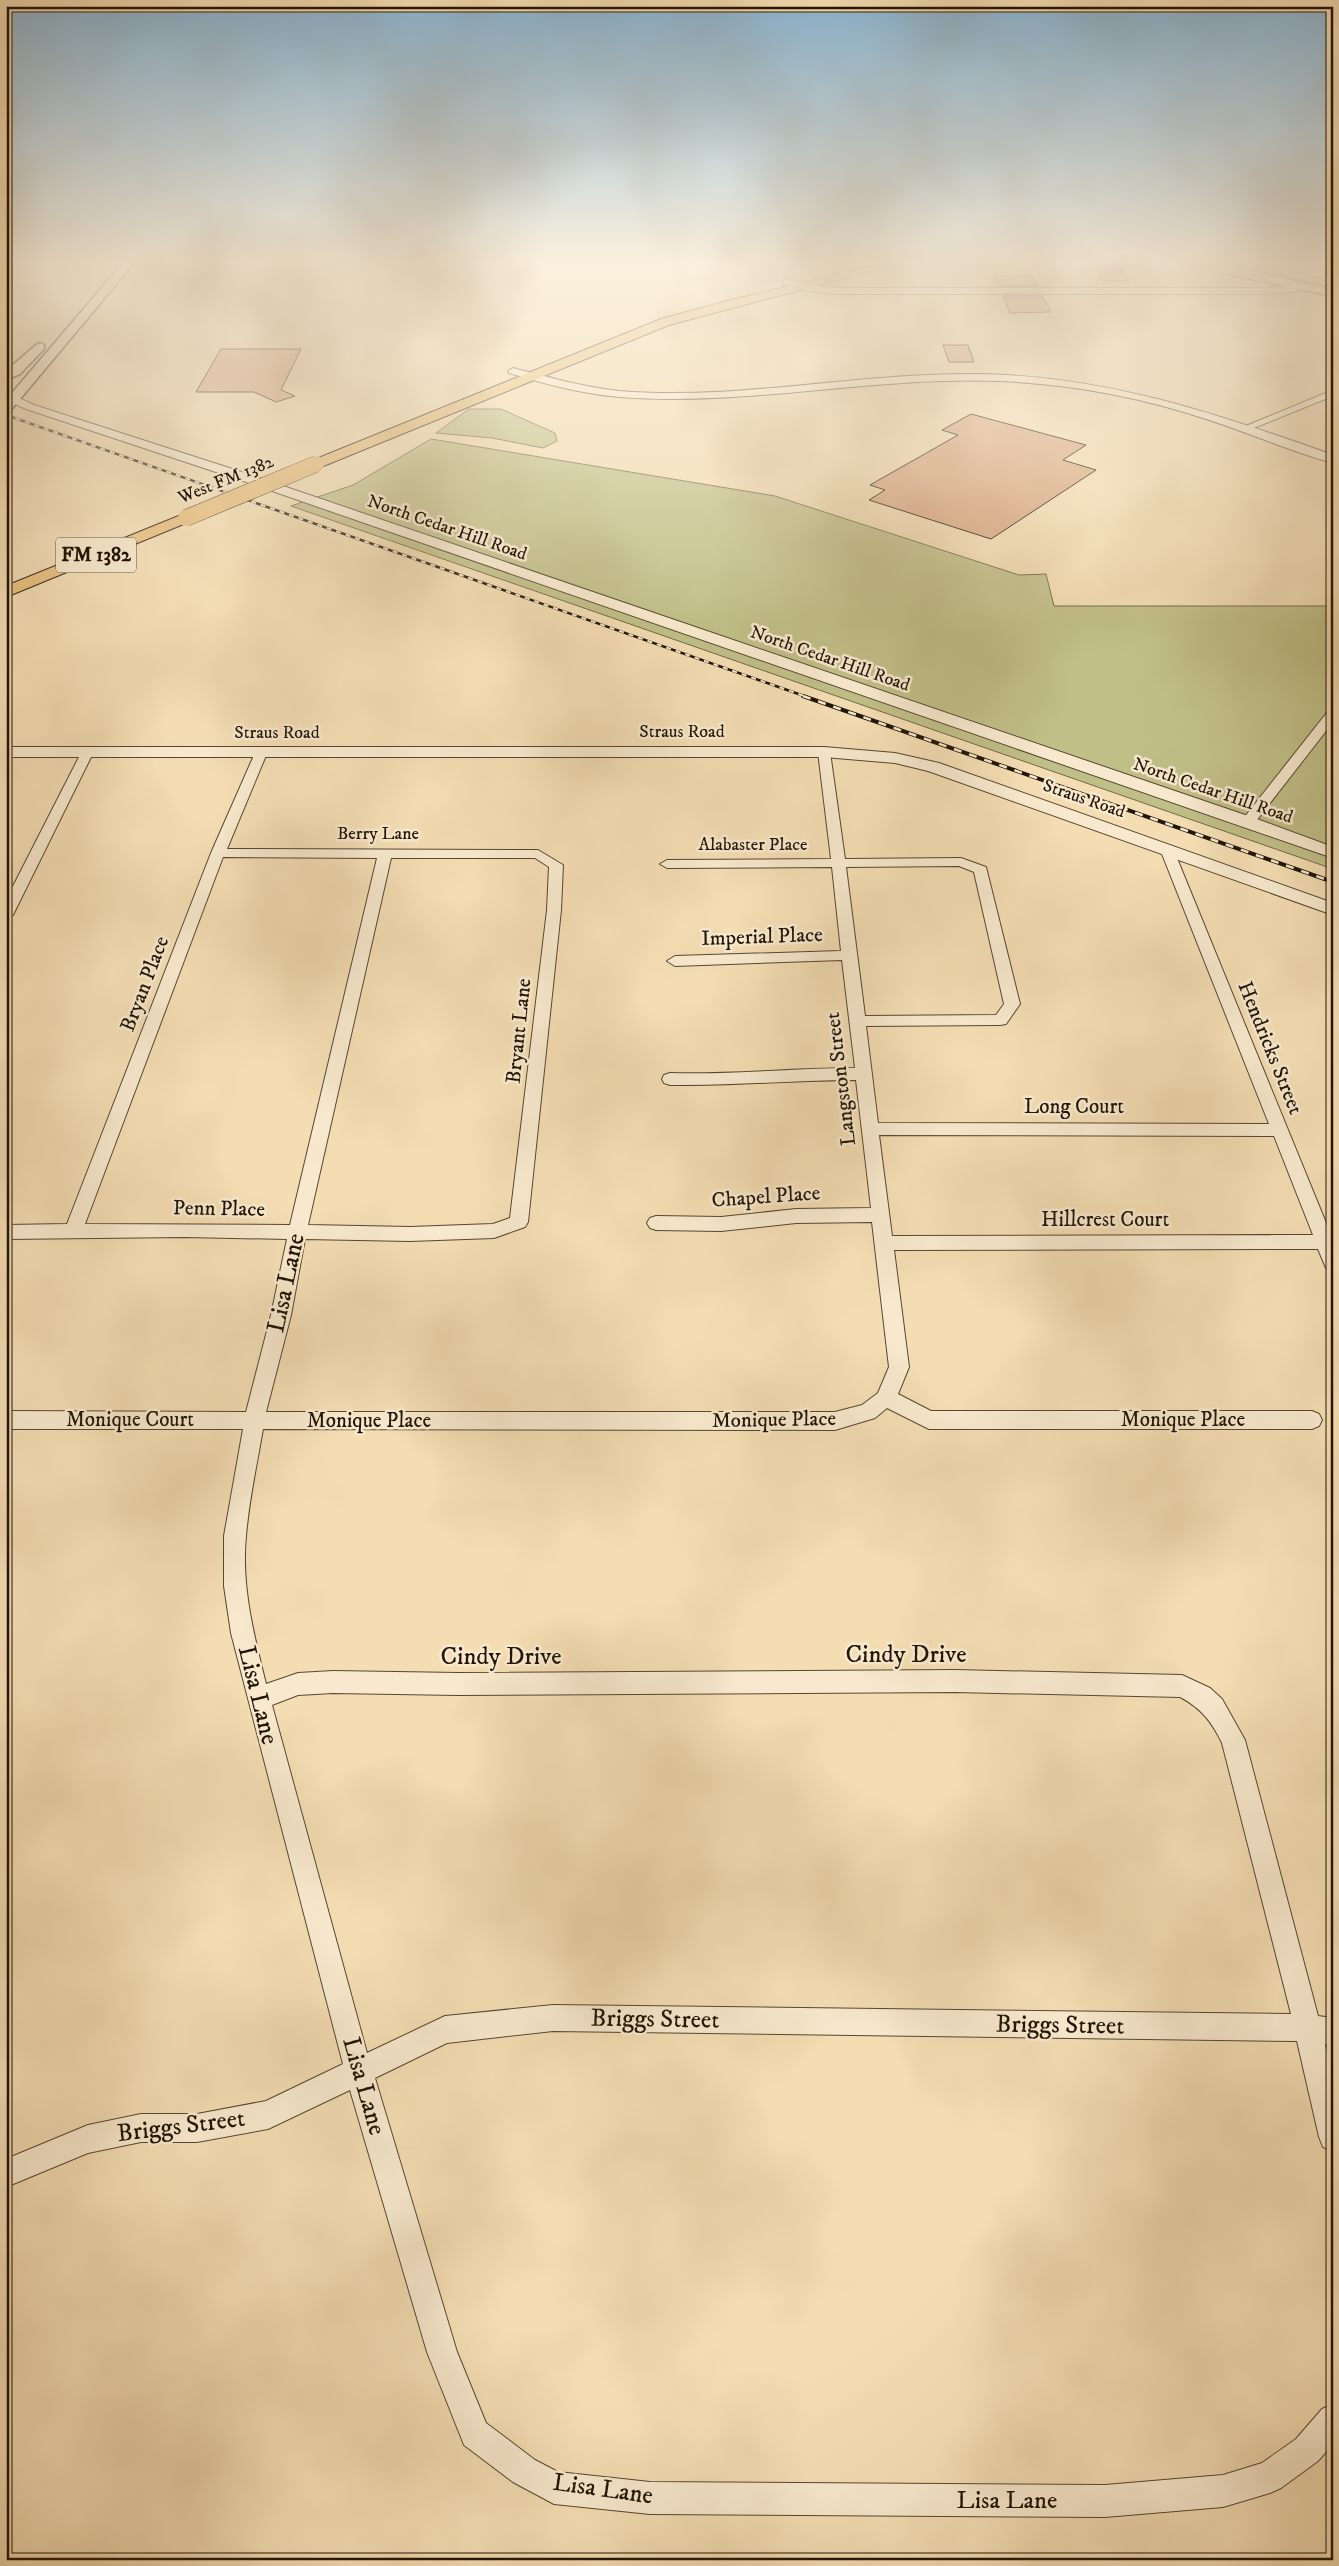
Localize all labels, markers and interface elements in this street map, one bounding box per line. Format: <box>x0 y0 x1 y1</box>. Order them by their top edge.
street label: West FM 1382 <box>174 451 277 510</box>
street label: North Cedar Hill Road <box>364 490 530 566</box>
road number: FM 1382 <box>56 538 136 572</box>
street label: North Cedar Hill Road <box>747 621 913 697</box>
street label: Straus Road <box>639 721 725 743</box>
street label: Straus Road <box>234 722 320 744</box>
street label: North Cedar Hill Road <box>1130 753 1296 829</box>
street label: Straus Road <box>1040 775 1128 823</box>
street label: Berry Lane <box>337 823 419 845</box>
street label: Alabaster Place <box>698 834 808 856</box>
street label: Imperial Place <box>701 922 824 952</box>
street label: Bryan Place <box>115 932 175 1036</box>
street label: Bryant Lane <box>501 977 537 1085</box>
street label: Hendricks Street <box>1231 978 1309 1119</box>
street label: Langston Street <box>820 1010 862 1147</box>
street label: Long Court <box>1024 1094 1124 1120</box>
street label: Chapel Place <box>711 1180 822 1214</box>
street label: Penn Place <box>173 1195 266 1223</box>
street label: Hillcrest Court <box>1041 1207 1169 1233</box>
street label: Lisa Lane <box>260 1230 312 1336</box>
street label: Monique Place <box>712 1406 837 1434</box>
street label: Monique Court <box>66 1407 194 1433</box>
street label: Monique Place <box>1121 1407 1245 1433</box>
street label: Monique Place <box>307 1408 431 1434</box>
street label: Cindy Drive <box>845 1639 967 1670</box>
street label: Cindy Drive <box>440 1641 562 1672</box>
street label: Lisa Lane <box>231 1642 285 1748</box>
street label: Briggs Street <box>590 2002 720 2036</box>
street label: Briggs Street <box>995 2008 1125 2042</box>
street label: Lisa Lane <box>335 2033 393 2139</box>
street label: Briggs Street <box>115 2103 247 2149</box>
street label: Lisa Lane <box>551 2467 655 2511</box>
street label: Lisa Lane <box>957 2485 1057 2516</box>

